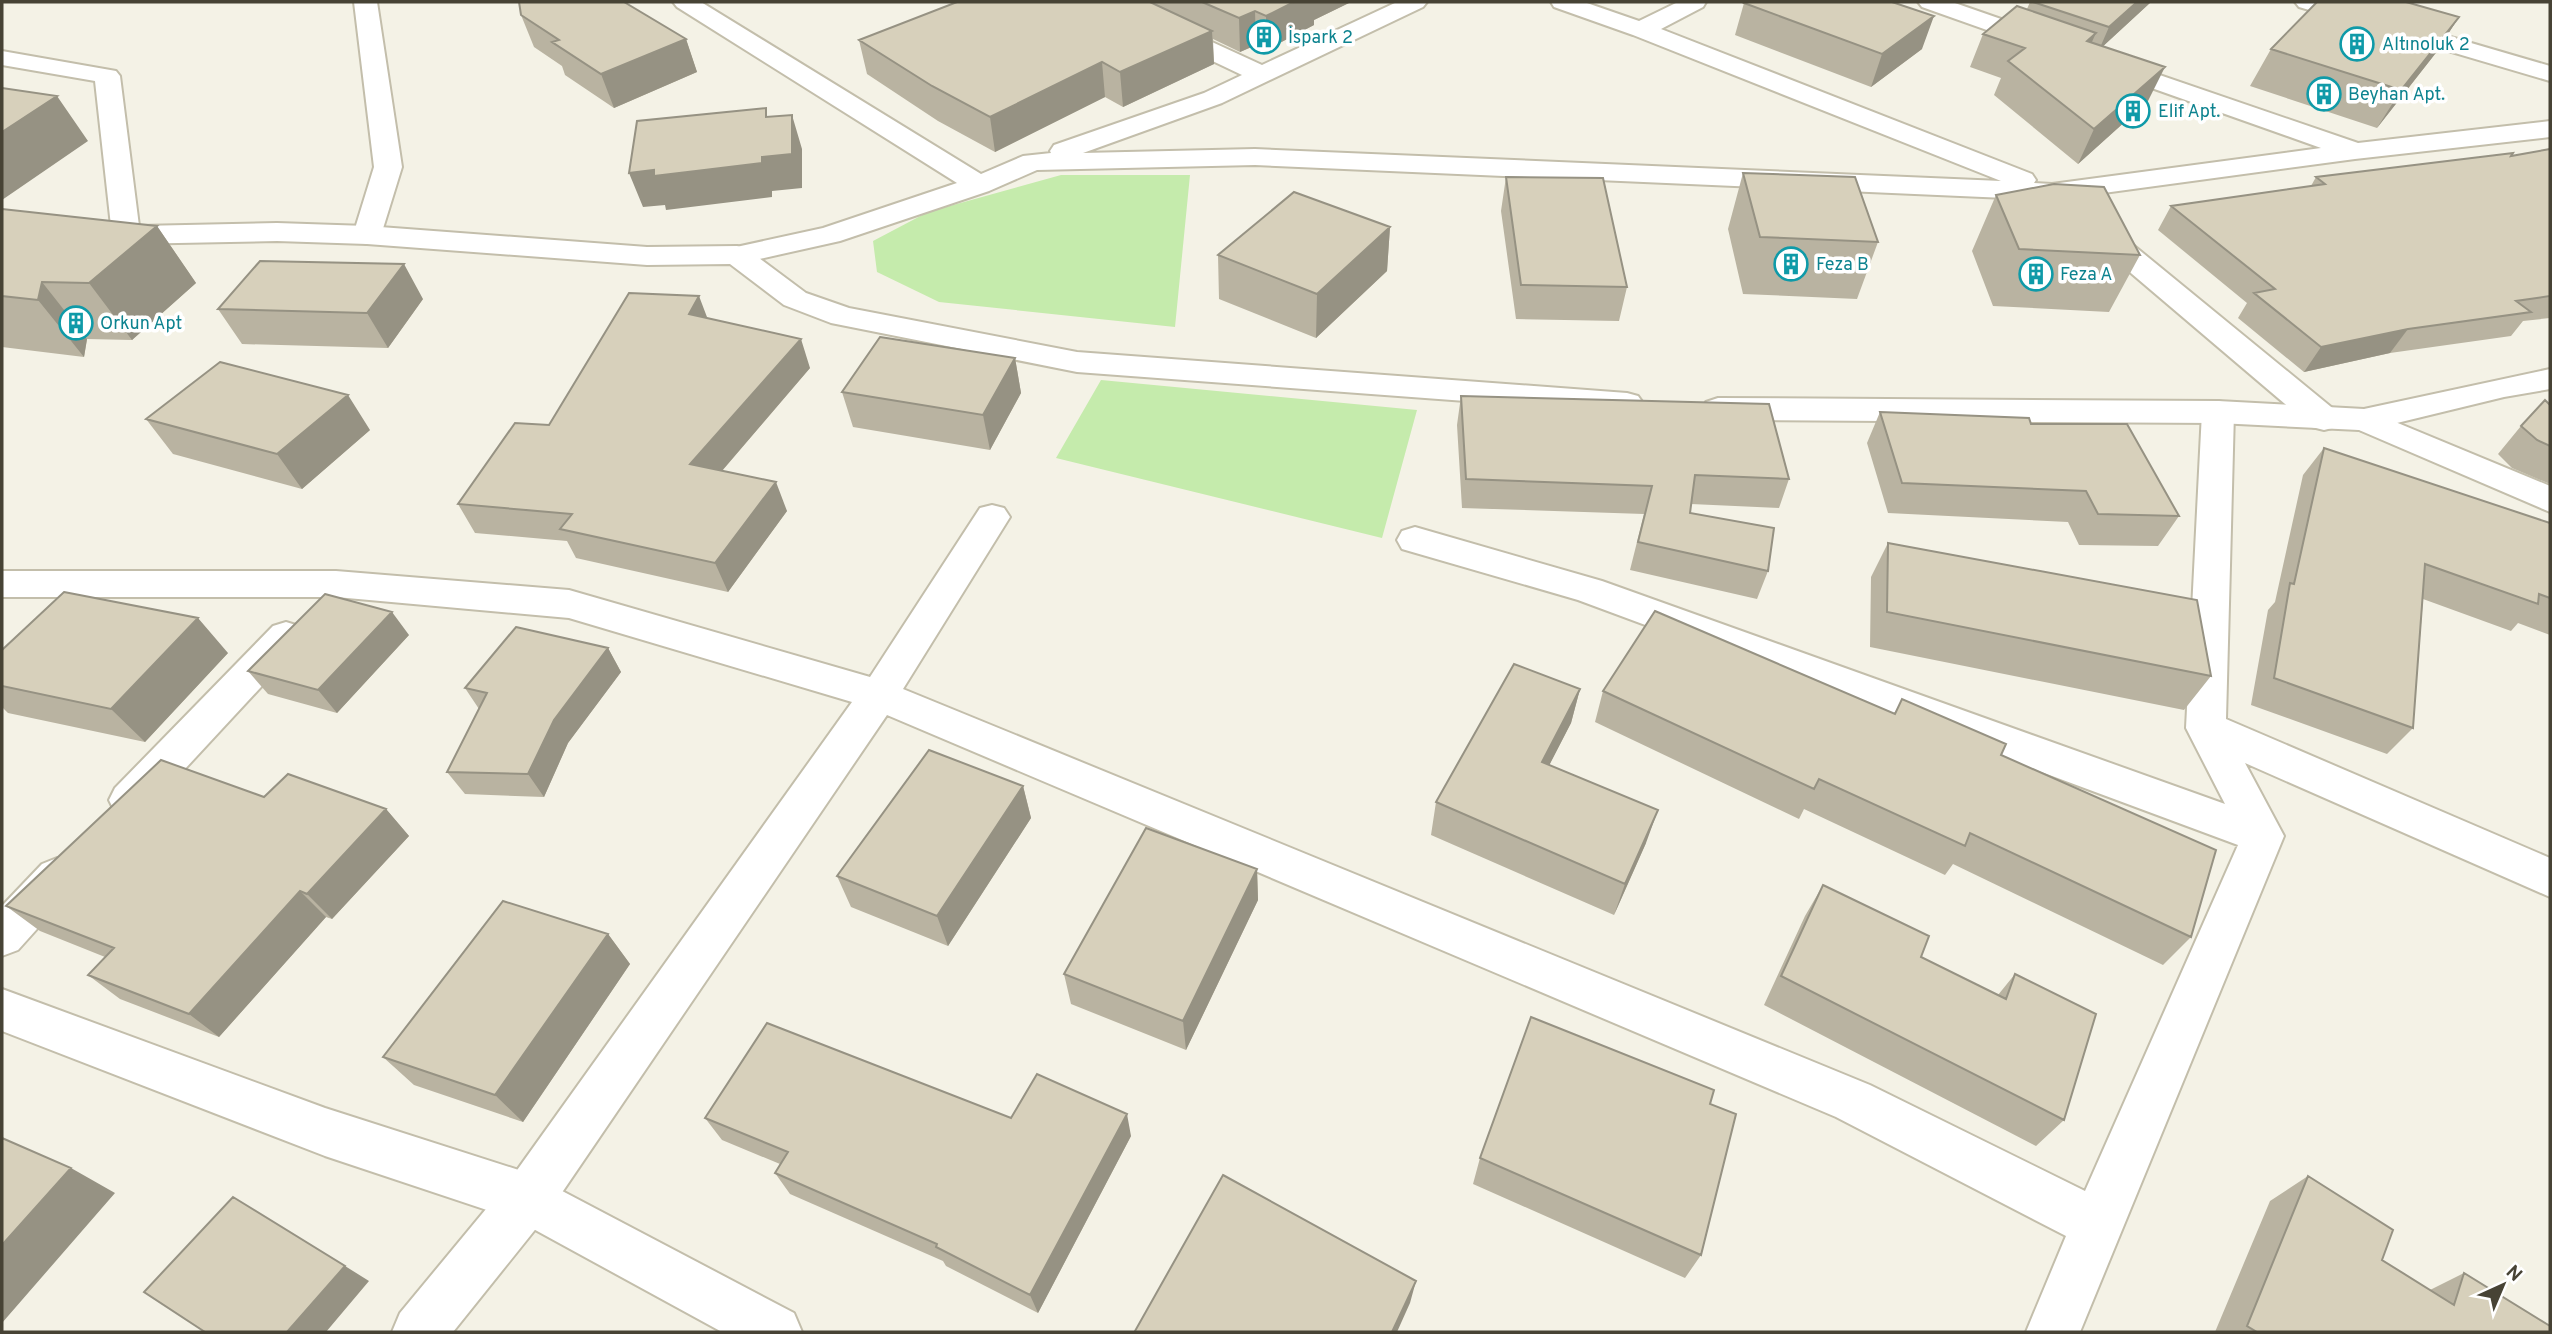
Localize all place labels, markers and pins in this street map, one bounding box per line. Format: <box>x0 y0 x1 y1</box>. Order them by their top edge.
building icon: İspark 2 <box>1245 18 1283 56</box>
place label: İspark 2 <box>1288 25 1353 50</box>
building icon: Altınoluk 2 <box>2338 25 2376 63</box>
place label: Altınoluk 2 <box>2382 34 2470 57</box>
building icon: Beyhan Apt. <box>2305 75 2343 113</box>
place label: Beyhan Apt. <box>2348 84 2445 107</box>
building icon: Elif Apt. <box>2114 92 2152 130</box>
place label: Elif Apt. <box>2158 101 2220 124</box>
building icon: Feza B <box>1772 245 1810 283</box>
place label: Feza B <box>1816 254 1869 277</box>
building icon: Feza A <box>2017 255 2055 293</box>
place label: Feza A <box>2060 264 2112 287</box>
building icon: Orkun Apt <box>57 304 95 342</box>
place label: Orkun Apt <box>100 313 182 336</box>

